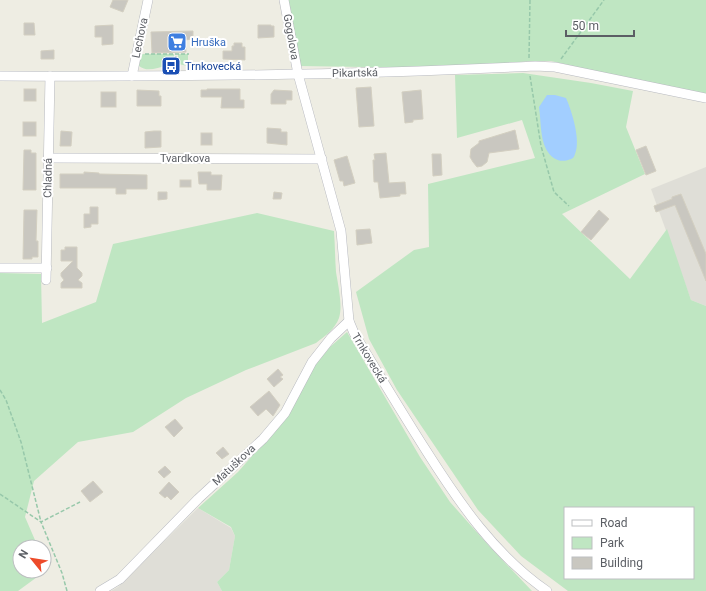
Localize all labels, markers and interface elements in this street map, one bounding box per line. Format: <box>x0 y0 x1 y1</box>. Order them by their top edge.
scale bar <box>566 12 634 38</box>
street label: Gogolova <box>281 13 301 61</box>
street label: Lechova <box>129 17 151 59</box>
text: 50 m <box>572 19 599 33</box>
supermarket icon: Hruška <box>166 31 188 53</box>
place label: Hruška <box>191 36 226 49</box>
bus stop icon: Trnkovecká <box>160 55 182 77</box>
place label: Trnkovecká <box>185 60 241 73</box>
street label: Pikartská <box>332 66 378 80</box>
street label: Tvardkova <box>160 152 210 165</box>
street label: Chladná <box>41 158 55 198</box>
street label: Trnkovecká <box>349 331 389 385</box>
street label: Matuškova <box>210 442 258 488</box>
legend <box>564 507 694 579</box>
text: Road <box>600 516 628 530</box>
text: Park <box>600 536 625 550</box>
north arrow <box>12 539 52 579</box>
text: N <box>16 547 31 561</box>
text: Building <box>600 556 643 570</box>

